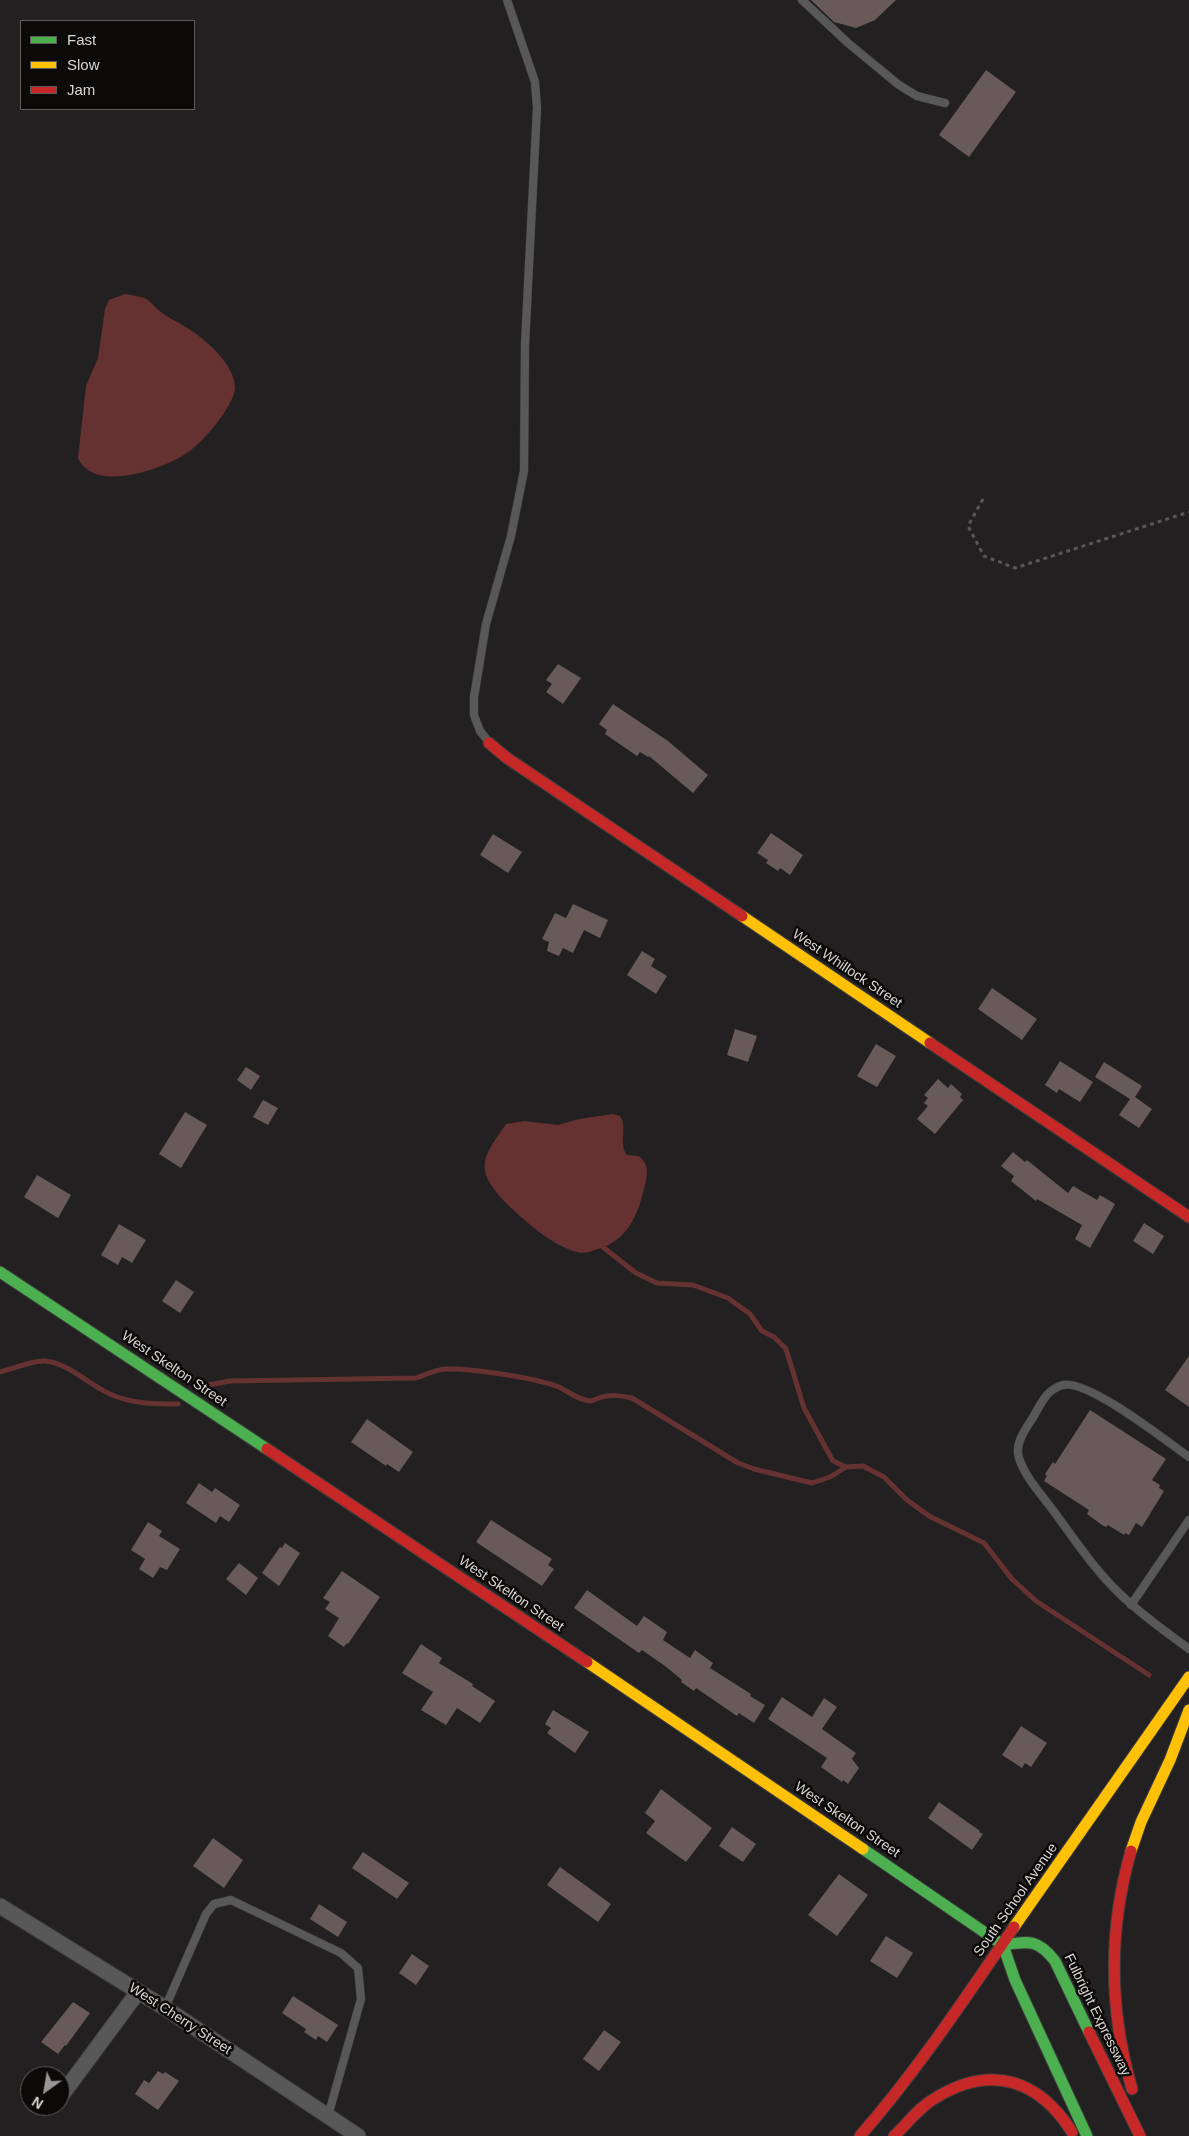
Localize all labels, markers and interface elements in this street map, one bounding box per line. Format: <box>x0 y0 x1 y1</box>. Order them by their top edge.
legend <box>20 20 195 110</box>
text: Fast <box>67 31 96 48</box>
text: Slow <box>67 56 100 73</box>
text: Jam <box>67 81 95 98</box>
street label: West Whillock Street <box>789 926 905 1012</box>
street label: West Skelton Street <box>118 1328 230 1410</box>
street label: West Skelton Street <box>455 1553 567 1635</box>
street label: West Skelton Street <box>791 1779 903 1861</box>
street label: South School Avenue <box>971 1840 1061 1960</box>
street label: Fulbright Expressway <box>1060 1951 1134 2079</box>
street label: West Cherry Street <box>126 1980 234 2058</box>
north arrow <box>20 2066 70 2116</box>
text: N <box>29 2093 46 2112</box>

